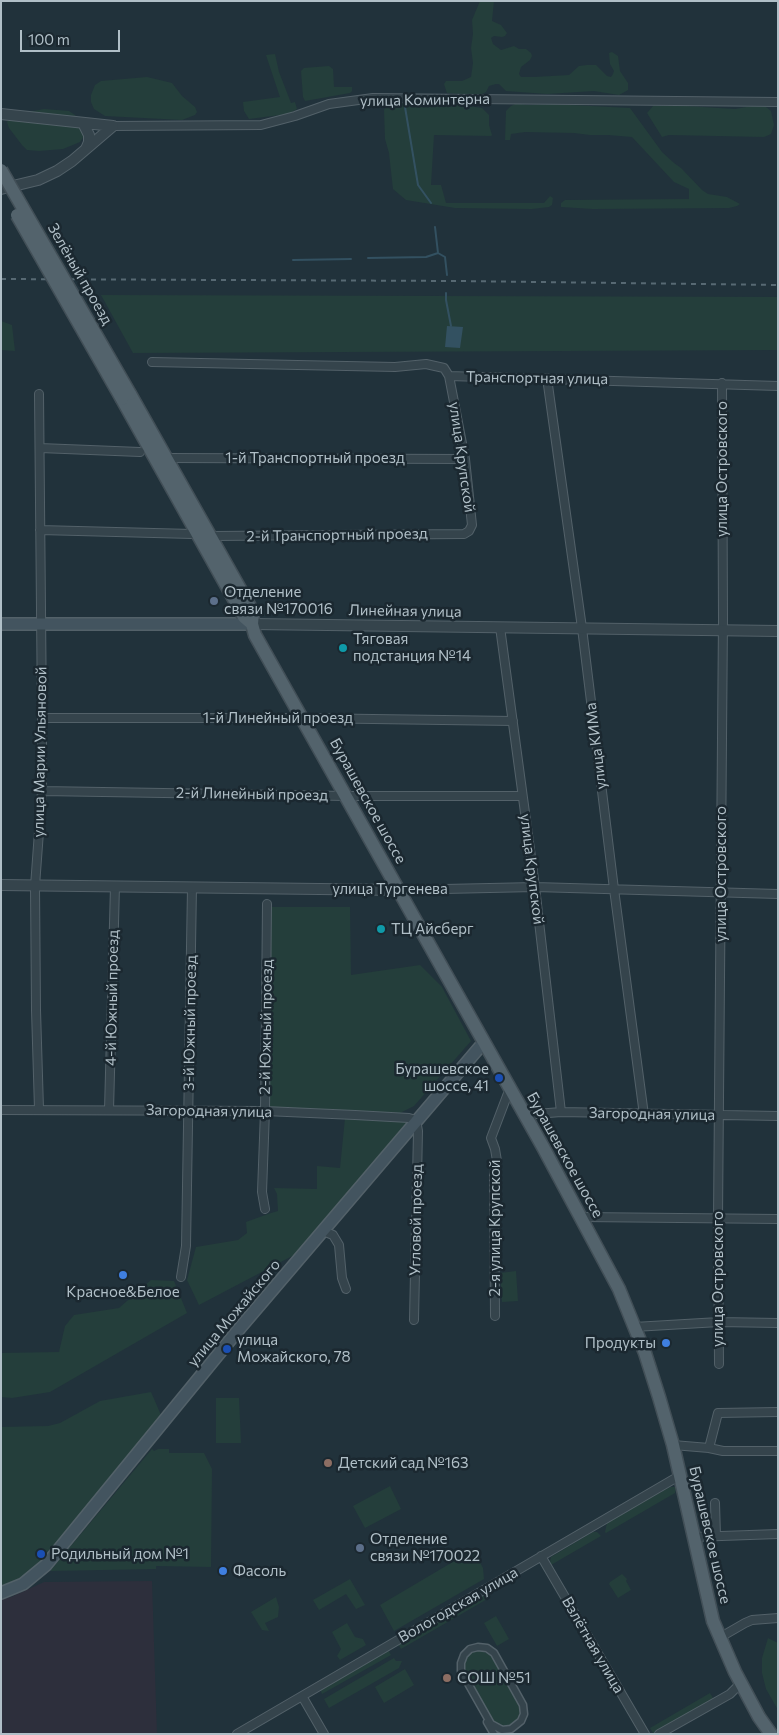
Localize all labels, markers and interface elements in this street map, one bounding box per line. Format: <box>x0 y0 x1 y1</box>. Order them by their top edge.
scale bar <box>22 20 122 52</box>
text: 100 m <box>28 30 70 48</box>
street label: улица Коминтерна <box>360 90 490 110</box>
street label: Зелёный проезд <box>44 220 116 328</box>
street label: Транспортная улица <box>466 368 608 388</box>
street label: улица Крупской <box>445 401 479 513</box>
street label: улица Островского <box>713 401 731 537</box>
street label: 1-й Транспортный проезд <box>225 449 405 467</box>
street label: 2-й Транспортный проезд <box>246 524 428 546</box>
place label: Отделение связи №170016 <box>224 583 333 618</box>
marker: Отделение связи №170016 <box>208 595 220 607</box>
street label: Линейная улица <box>348 601 462 621</box>
place label: Тяговая подстанция №14 <box>353 630 471 665</box>
marker: Тяговая подстанция №14 <box>337 642 349 654</box>
street label: улица Марии Ульяновой <box>30 667 50 837</box>
street label: улица КИМа <box>582 702 610 790</box>
street label: 1-й Линейный проезд <box>203 709 353 727</box>
street label: Бурашевское шоссе <box>326 735 410 867</box>
street label: 2-й Линейный проезд <box>176 784 328 804</box>
street label: улица Островского <box>712 806 730 942</box>
street label: улица Крупской <box>516 813 548 925</box>
street label: улица Тургенева <box>332 880 448 898</box>
place label: ТЦ Айсберг <box>391 920 474 938</box>
marker: ТЦ Айсберг <box>375 923 387 935</box>
street label: 4-й Южный проезд <box>102 930 122 1066</box>
street label: 3-й Южный проезд <box>180 955 200 1091</box>
street label: 2-й Южный проезд <box>256 959 276 1095</box>
place label: Бурашевское шоссе, 41 <box>395 1060 489 1095</box>
marker: Бурашевское шоссе, 41 <box>493 1072 505 1084</box>
street label: Бурашевское шоссе <box>523 1089 607 1221</box>
street label: Загородная улица <box>146 1101 272 1121</box>
street label: Загородная улица <box>589 1104 715 1124</box>
street label: 2-я улица Крупской <box>486 1160 504 1296</box>
street label: Угловой проезд <box>406 1164 426 1276</box>
street label: улица Островского <box>709 1211 727 1347</box>
street label: улица Можайского <box>184 1256 284 1370</box>
marker: Красное&Белое <box>117 1269 129 1281</box>
place label: Красное&Белое <box>66 1283 180 1301</box>
place label: улица Можайского, 78 <box>237 1331 351 1366</box>
place label: Продукты <box>585 1334 656 1352</box>
marker: Продукты <box>660 1337 672 1349</box>
marker: улица Можайского, 78 <box>221 1343 233 1355</box>
place label: Детский сад №163 <box>338 1454 469 1472</box>
marker: Детский сад №163 <box>322 1457 334 1469</box>
street label: Бурашевское шоссе <box>685 1464 735 1606</box>
place label: Отделение связи №170022 <box>370 1530 480 1565</box>
marker: Отделение связи №170022 <box>354 1542 366 1554</box>
place label: Родильный дом №1 <box>51 1545 189 1563</box>
marker: Родильный дом №1 <box>35 1548 47 1560</box>
place label: Фасоль <box>233 1562 286 1580</box>
street label: Вологодская улица <box>395 1563 521 1647</box>
marker: Фасоль <box>217 1565 229 1577</box>
street label: Взлётная улица <box>558 1593 628 1697</box>
place label: СОШ №51 <box>457 1669 531 1687</box>
marker: СОШ №51 <box>441 1672 453 1684</box>

